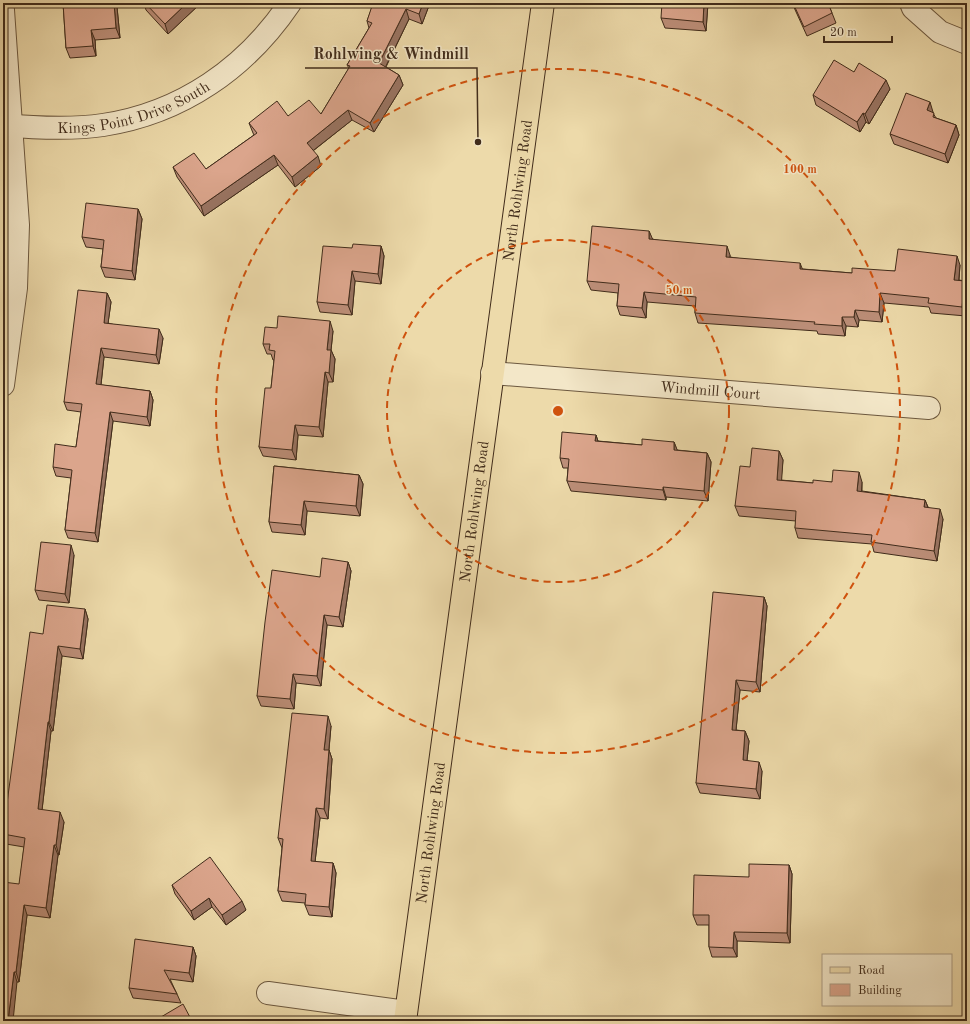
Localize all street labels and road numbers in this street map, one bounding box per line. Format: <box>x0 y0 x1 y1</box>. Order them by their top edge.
street label: Kings Point Drive South <box>57 80 213 137</box>
street label: North Rohlwing Road <box>502 119 536 263</box>
street label: Windmill Court <box>659 380 761 403</box>
street label: North Rohlwing Road <box>459 440 493 584</box>
street label: North Rohlwing Road <box>415 761 449 905</box>

